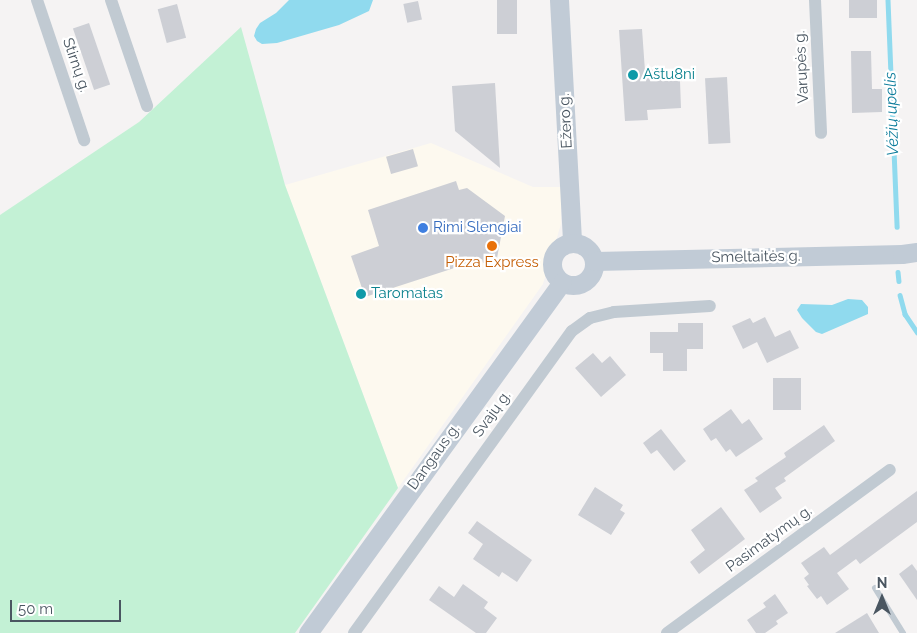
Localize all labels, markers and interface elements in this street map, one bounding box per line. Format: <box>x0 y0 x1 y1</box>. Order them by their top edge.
street label: Varupės g. <box>791 30 813 104</box>
street label: Stirnų g. <box>58 36 94 94</box>
place label: Aštu8ni <box>643 66 695 84</box>
marker: Aštu8ni <box>627 69 639 81</box>
water label: Vėžių upelis <box>881 72 903 156</box>
street label: Ežero g. <box>556 93 576 149</box>
place label: Rimi Slengiai <box>433 219 522 237</box>
marker: Rimi Slengiai <box>417 222 429 234</box>
marker: Pizza Express <box>486 240 498 252</box>
street label: Smeltaitės g. <box>711 247 801 267</box>
place label: Pizza Express <box>445 254 539 272</box>
place label: Taromatas <box>371 285 443 303</box>
marker: Taromatas <box>355 288 367 300</box>
street label: Svajų g. <box>469 387 515 441</box>
street label: Dangaus g. <box>404 421 464 493</box>
street label: Pasimatymų g. <box>723 502 815 576</box>
north arrow <box>857 573 907 623</box>
text: N <box>877 575 887 591</box>
scale bar <box>12 590 124 622</box>
text: 50 m <box>18 600 53 618</box>

